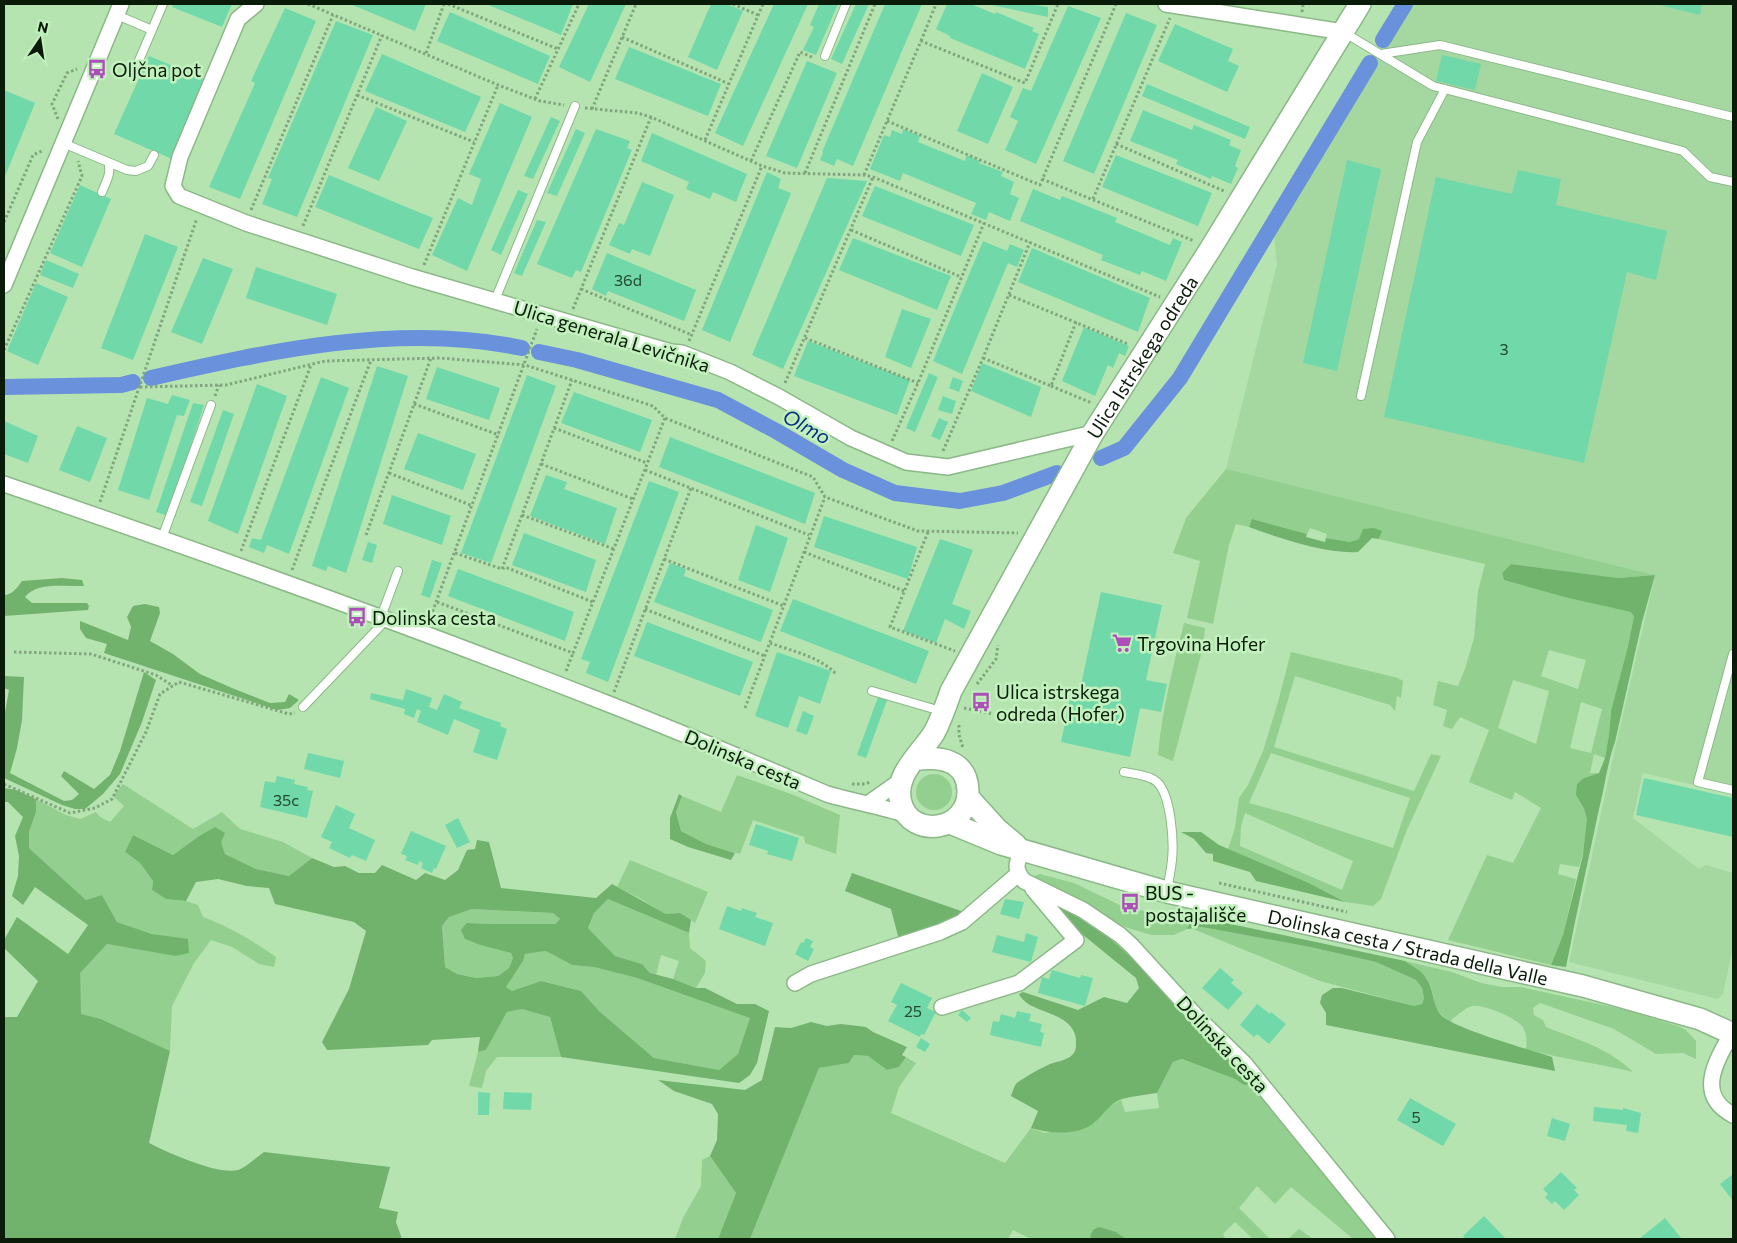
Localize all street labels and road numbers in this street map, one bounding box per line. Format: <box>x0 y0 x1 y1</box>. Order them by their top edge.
street label: Ulica Istrskega odreda <box>1081 271 1202 442</box>
street label: Ulica generala Levičnika <box>511 295 713 377</box>
street label: Dolinska cesta <box>681 724 805 794</box>
street label: Dolinska cesta / Strada della Valle <box>1266 904 1550 989</box>
street label: Dolinska cesta <box>1172 991 1274 1097</box>

